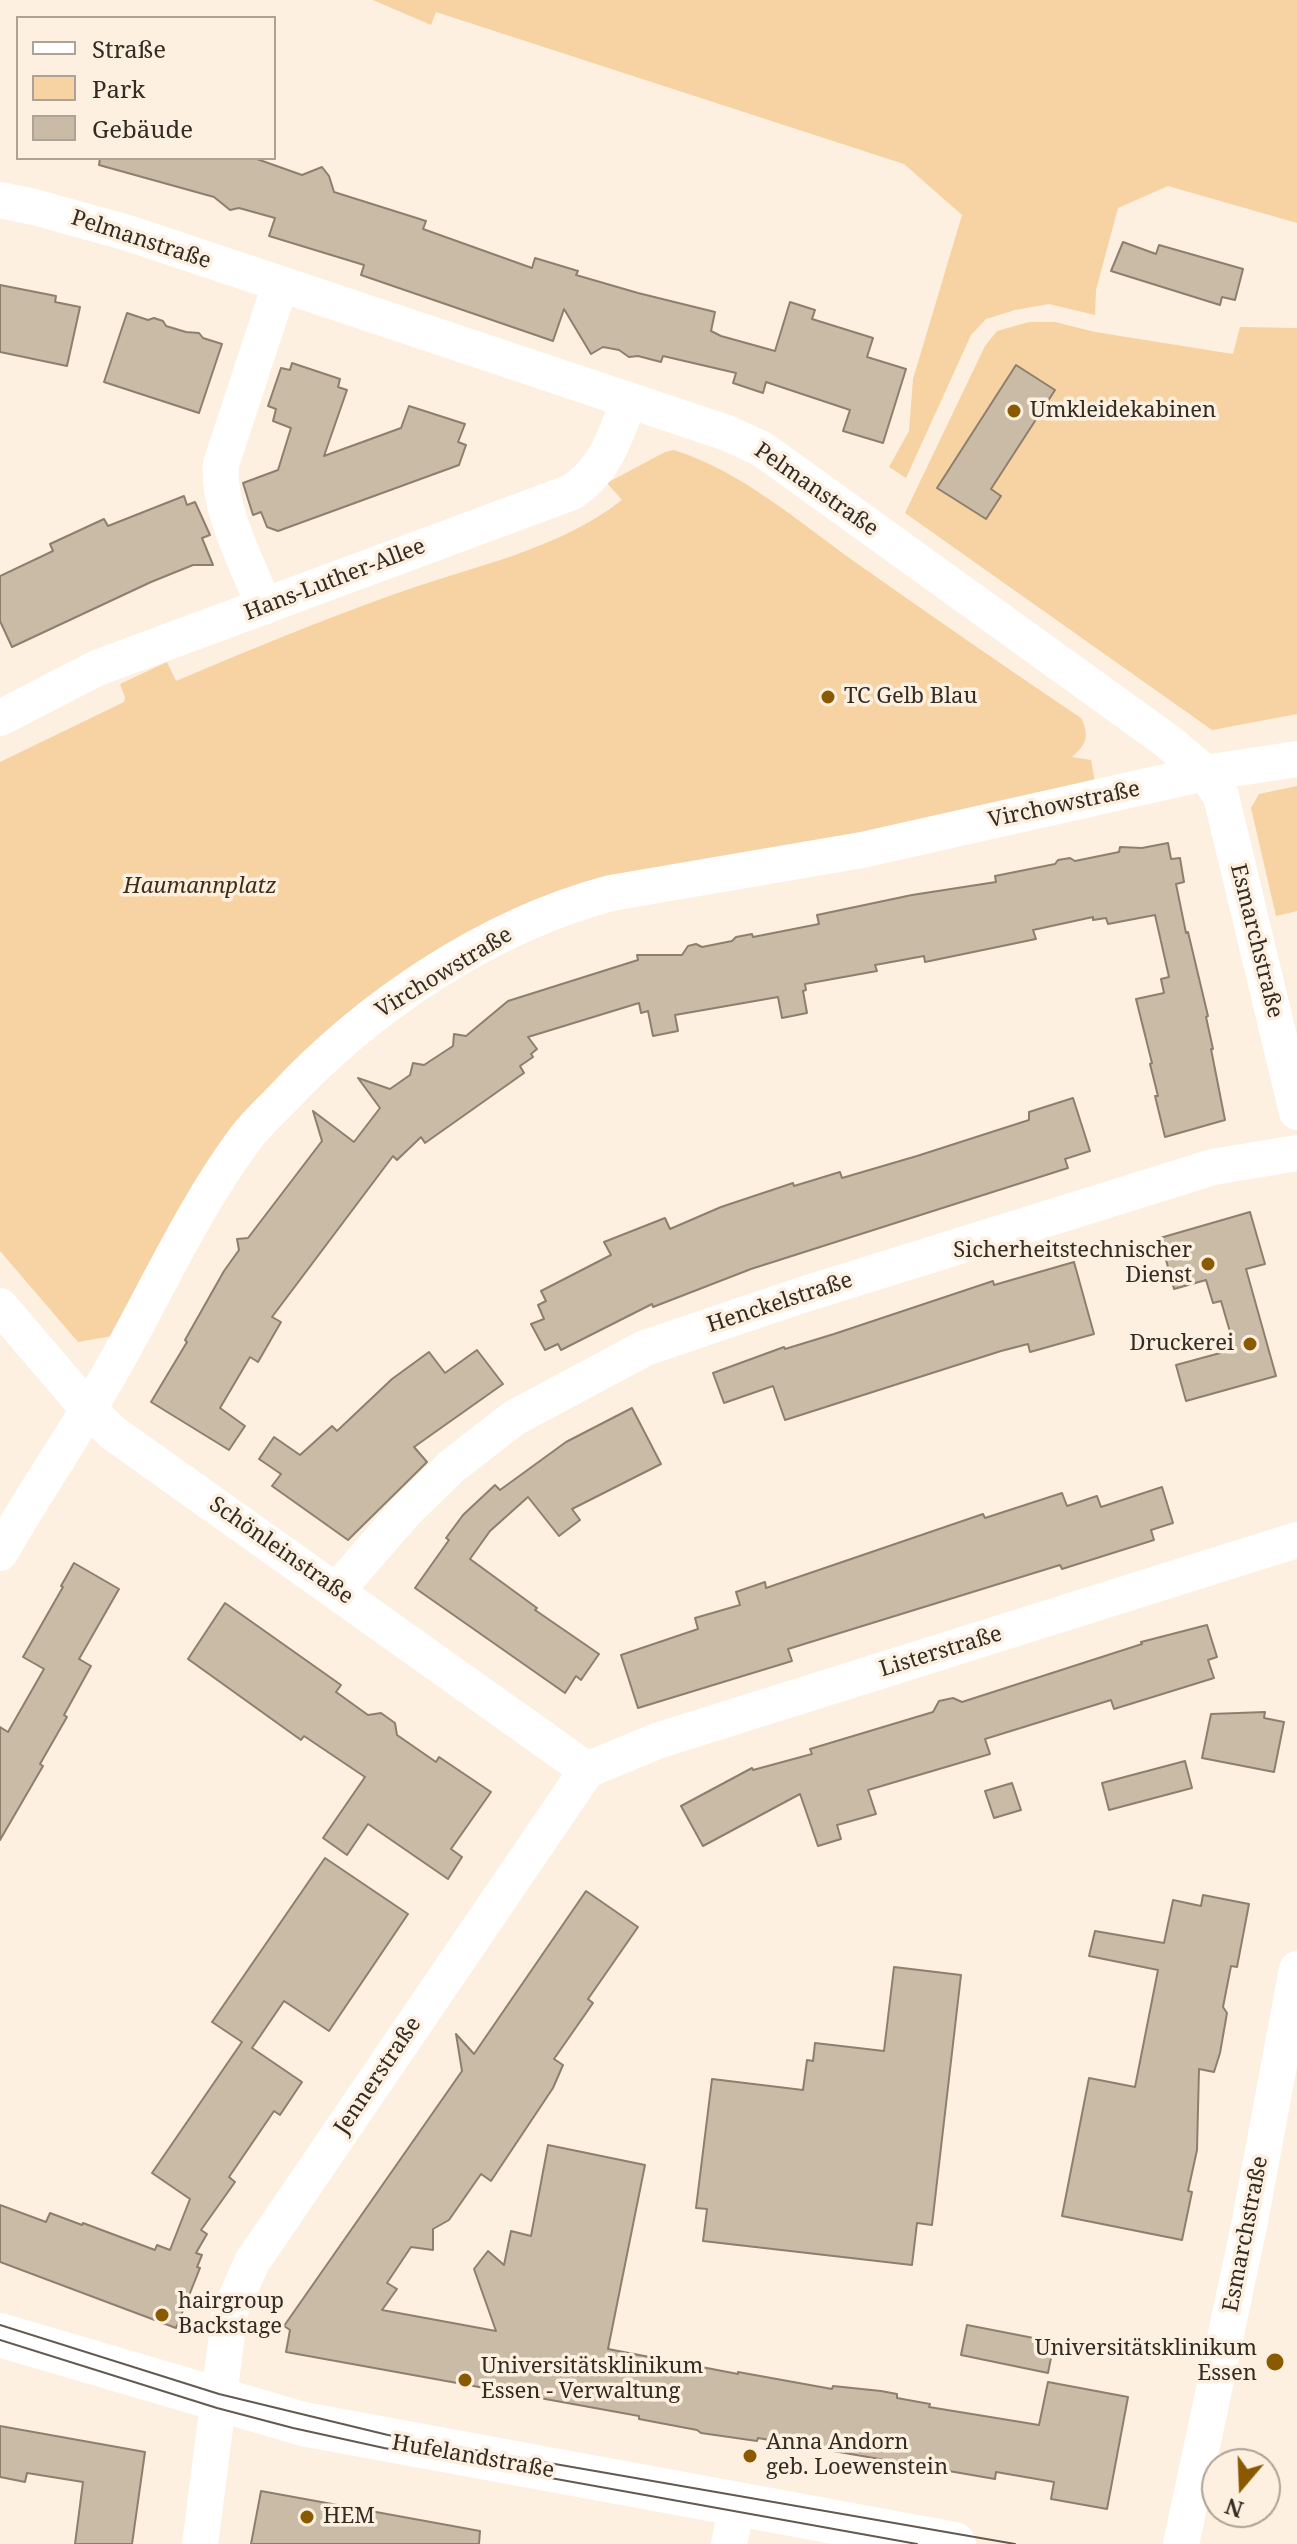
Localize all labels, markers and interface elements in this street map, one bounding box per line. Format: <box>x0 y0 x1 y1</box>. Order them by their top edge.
legend <box>16 16 276 160</box>
text: Straße <box>92 32 166 65</box>
text: Park <box>92 72 145 105</box>
text: Gebäude <box>92 112 193 145</box>
street label: Pelmanstraße <box>68 205 214 275</box>
place label: Umkleidekabinen <box>1030 398 1216 424</box>
marker: Umkleidekabinen <box>1005 402 1023 420</box>
street label: Pelmanstraße <box>749 438 883 542</box>
street label: Hans-Luther-Allee <box>241 533 429 627</box>
place label: TC Gelb Blau <box>844 684 977 710</box>
marker: TC Gelb Blau <box>819 688 837 706</box>
street label: Virchowstraße <box>986 776 1142 834</box>
street label: Esmarchstraße <box>1224 861 1288 1021</box>
park label: Haumannplatz <box>123 874 277 900</box>
street label: Virchowstraße <box>371 922 517 1024</box>
place label: Sicherheitstechnischer Dienst <box>953 1238 1192 1290</box>
marker: Sicherheitstechnischer Dienst <box>1199 1255 1217 1273</box>
street label: Henckelstraße <box>704 1267 856 1339</box>
place label: Druckerei <box>1129 1331 1234 1357</box>
marker: Druckerei <box>1241 1335 1259 1353</box>
street label: Schönleinstraße <box>204 1492 358 1610</box>
street label: Listerstraße <box>877 1621 1005 1683</box>
street label: Jennerstraße <box>329 2012 427 2140</box>
street label: Esmarchstraße <box>1218 2154 1274 2314</box>
place label: hairgroup Backstage <box>178 2289 284 2340</box>
marker: hairgroup Backstage <box>153 2306 171 2324</box>
place label: Universitätsklinikum Essen <box>1035 2336 1257 2388</box>
marker: Universitätsklinikum Essen <box>1264 2351 1286 2373</box>
place label: Universitätsklinikum Essen - Verwaltung <box>481 2354 703 2406</box>
marker: Universitätsklinikum Essen - Verwaltung <box>456 2371 474 2389</box>
street label: Hufelandstraße <box>390 2430 556 2484</box>
place label: Anna Andorn geb. Loewenstein <box>766 2430 948 2482</box>
marker: Anna Andorn geb. Loewenstein <box>741 2447 759 2465</box>
north arrow <box>1201 2448 1281 2528</box>
text: N <box>1221 2492 1247 2526</box>
place label: HEM <box>323 2504 375 2530</box>
marker: HEM <box>298 2508 316 2526</box>

